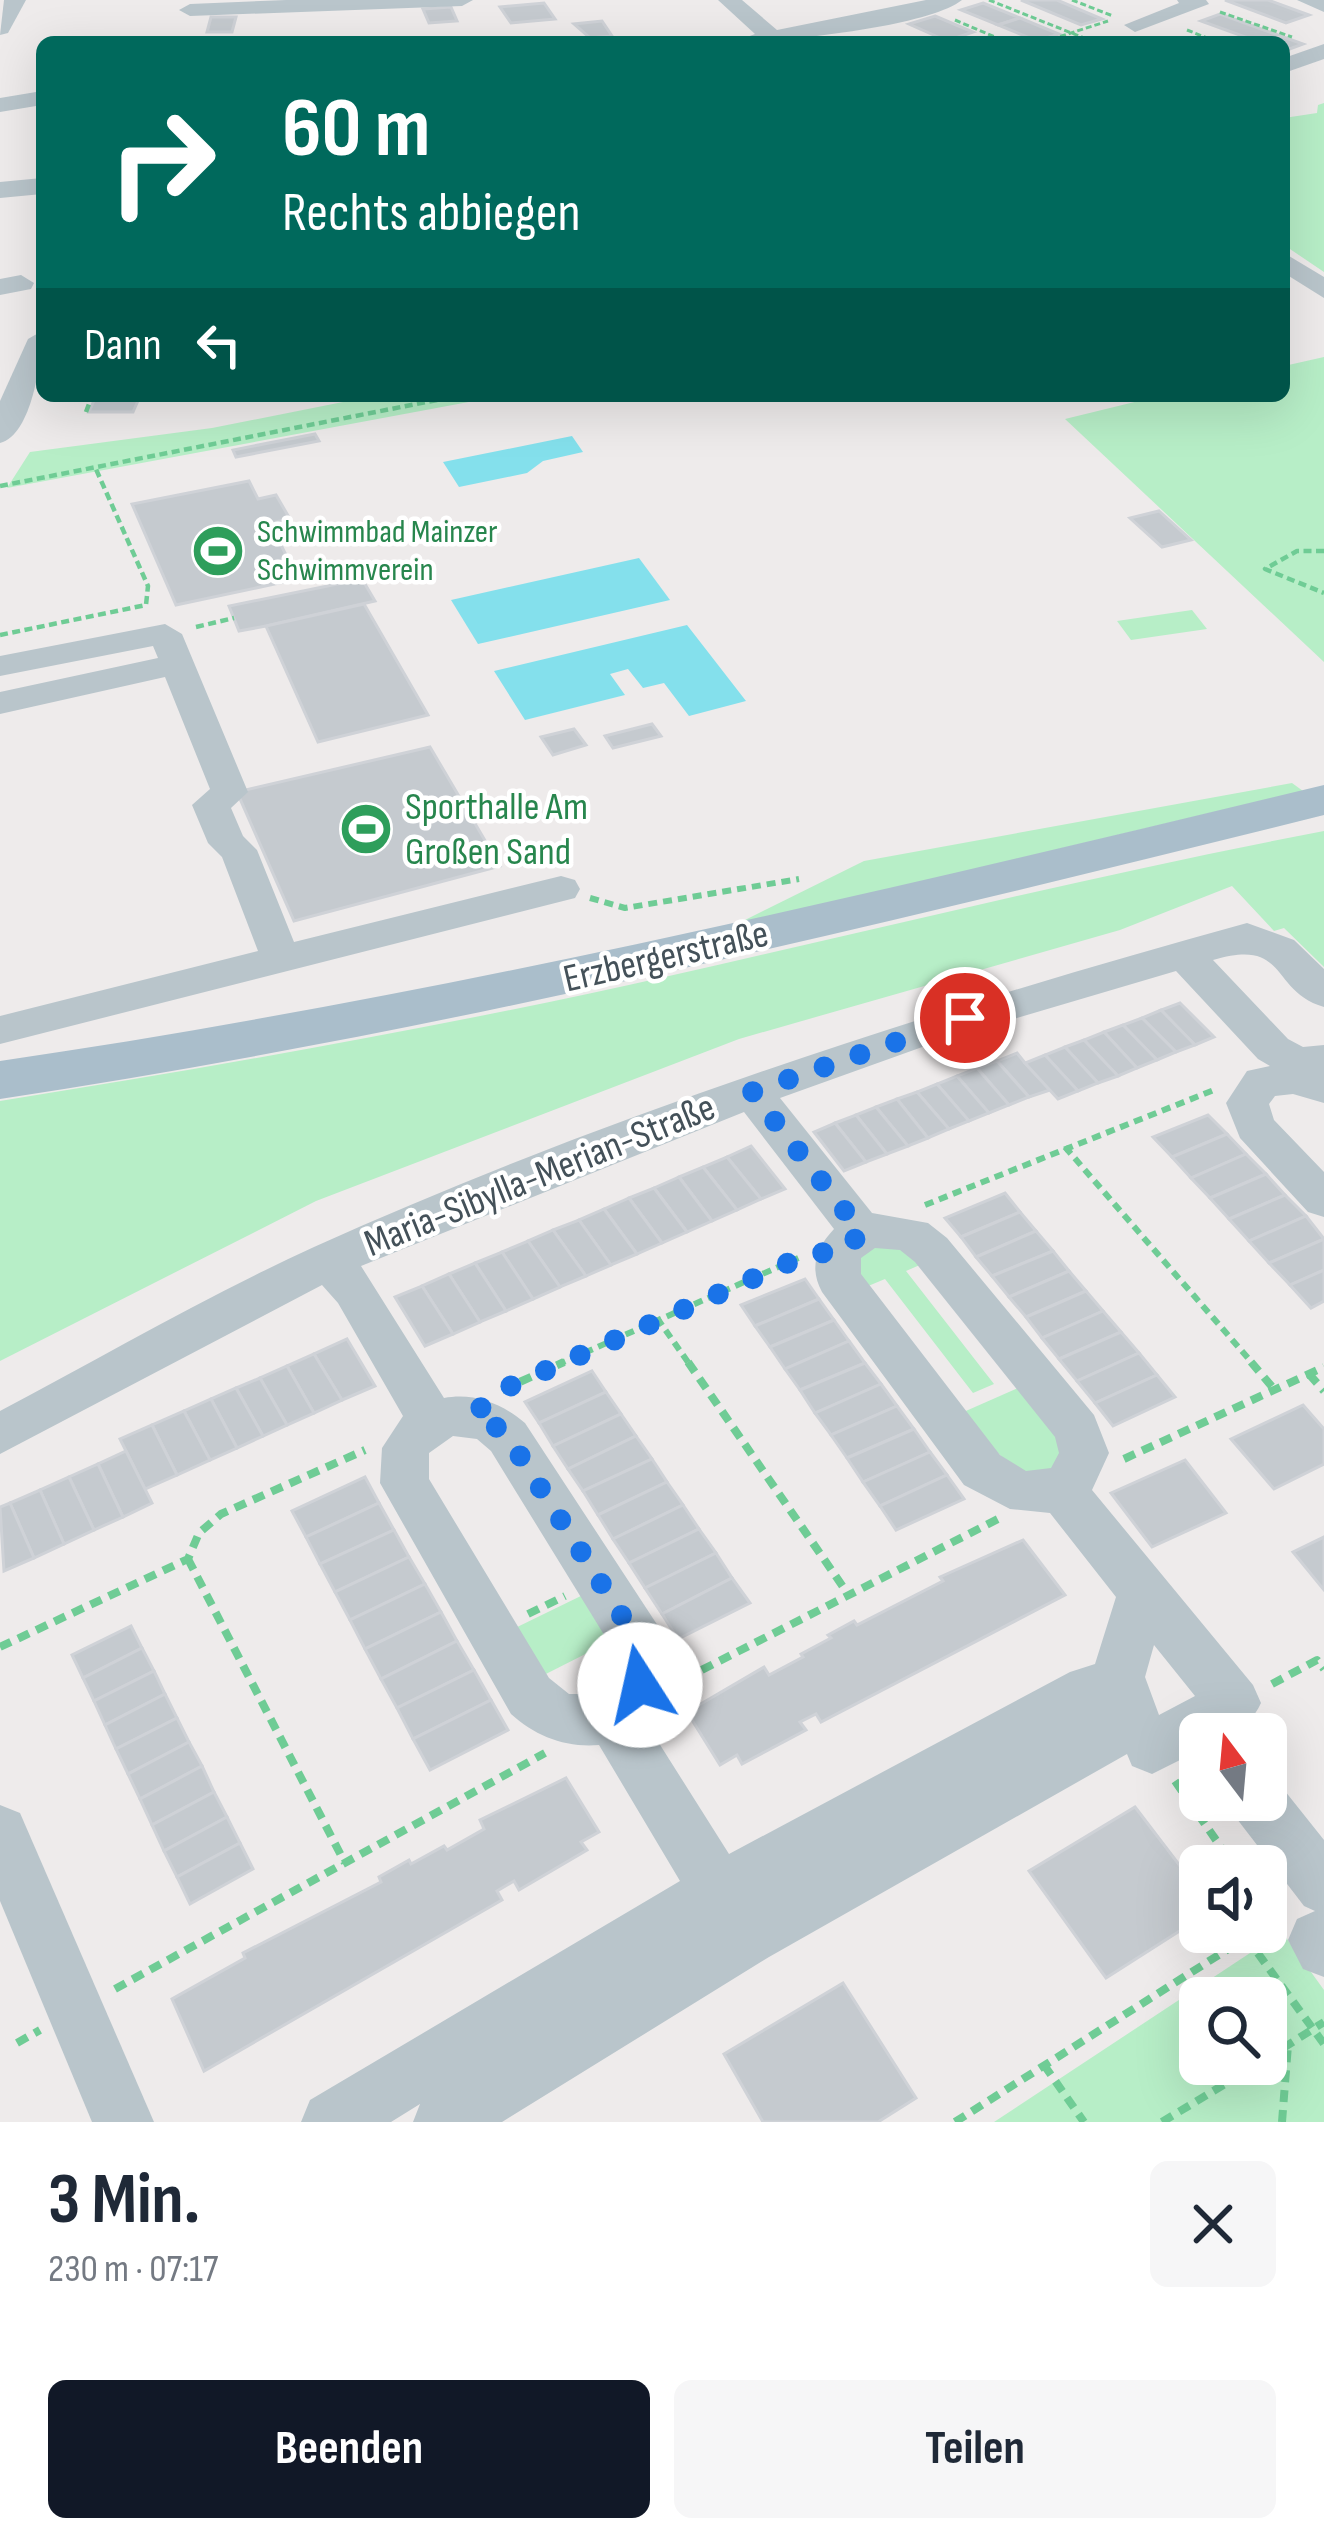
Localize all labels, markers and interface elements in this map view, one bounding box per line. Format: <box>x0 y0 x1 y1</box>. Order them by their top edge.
text: 60 m <box>282 79 430 180</box>
icon: right <box>84 84 240 240</box>
text: Rechts abbiegen <box>282 181 581 246</box>
icon: left <box>186 312 252 378</box>
text: Dann <box>84 318 162 373</box>
place label: Schwimmbad Mainzer Schwimmverein <box>257 512 498 590</box>
sports icon: Schwimmbad Mainzer Schwimmverein <box>190 523 246 579</box>
place label: Sporthalle Am Großen Sand <box>405 784 588 876</box>
sports icon: Sporthalle Am Großen Sand <box>338 801 394 857</box>
street label: Erzbergerstraße <box>559 911 773 1003</box>
pin <box>914 967 1016 1069</box>
icon: arrive <box>932 985 998 1051</box>
street label: Maria-Sibylla-Merian-Straße <box>358 1084 722 1268</box>
position arrow <box>577 1622 703 1748</box>
north arrow <box>1179 1713 1287 1821</box>
map controls <box>1179 1713 1287 2085</box>
button: sound <box>1179 1845 1287 1953</box>
button: search <box>1179 1977 1287 2085</box>
text: 3 Min. <box>48 2157 200 2244</box>
button: close <box>1150 2161 1276 2287</box>
text: 230 m · 07:17 <box>48 2246 218 2293</box>
button: Beenden <box>48 2380 650 2518</box>
button: Teilen <box>674 2380 1276 2518</box>

